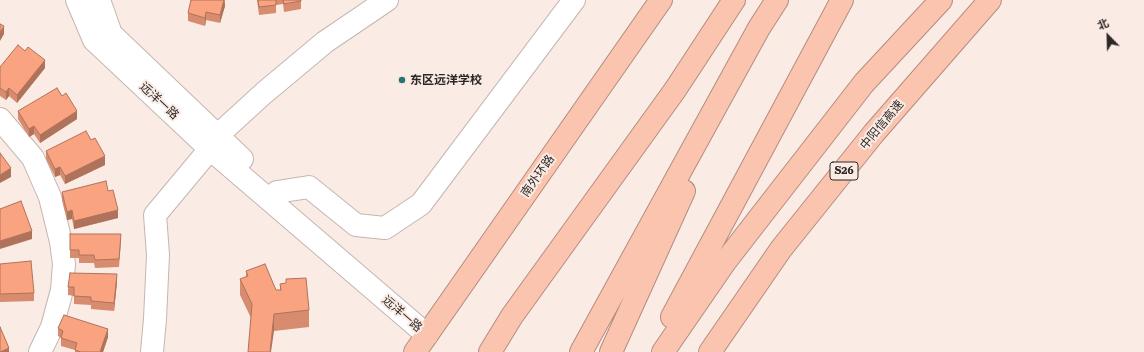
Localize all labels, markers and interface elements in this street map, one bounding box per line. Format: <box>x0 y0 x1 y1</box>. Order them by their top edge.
north arrow <box>1088 16 1128 56</box>
text: 北 <box>1096 16 1111 33</box>
place label: 东区远洋学校 <box>410 73 482 87</box>
marker: 东区远洋学校 <box>397 75 407 85</box>
street label: 远洋一路 <box>137 79 181 123</box>
street label: 中阳信高速 <box>857 97 907 153</box>
street label: 南外环路 <box>518 152 558 200</box>
road number: S26 <box>830 162 858 180</box>
street label: 远洋一路 <box>379 293 425 335</box>

